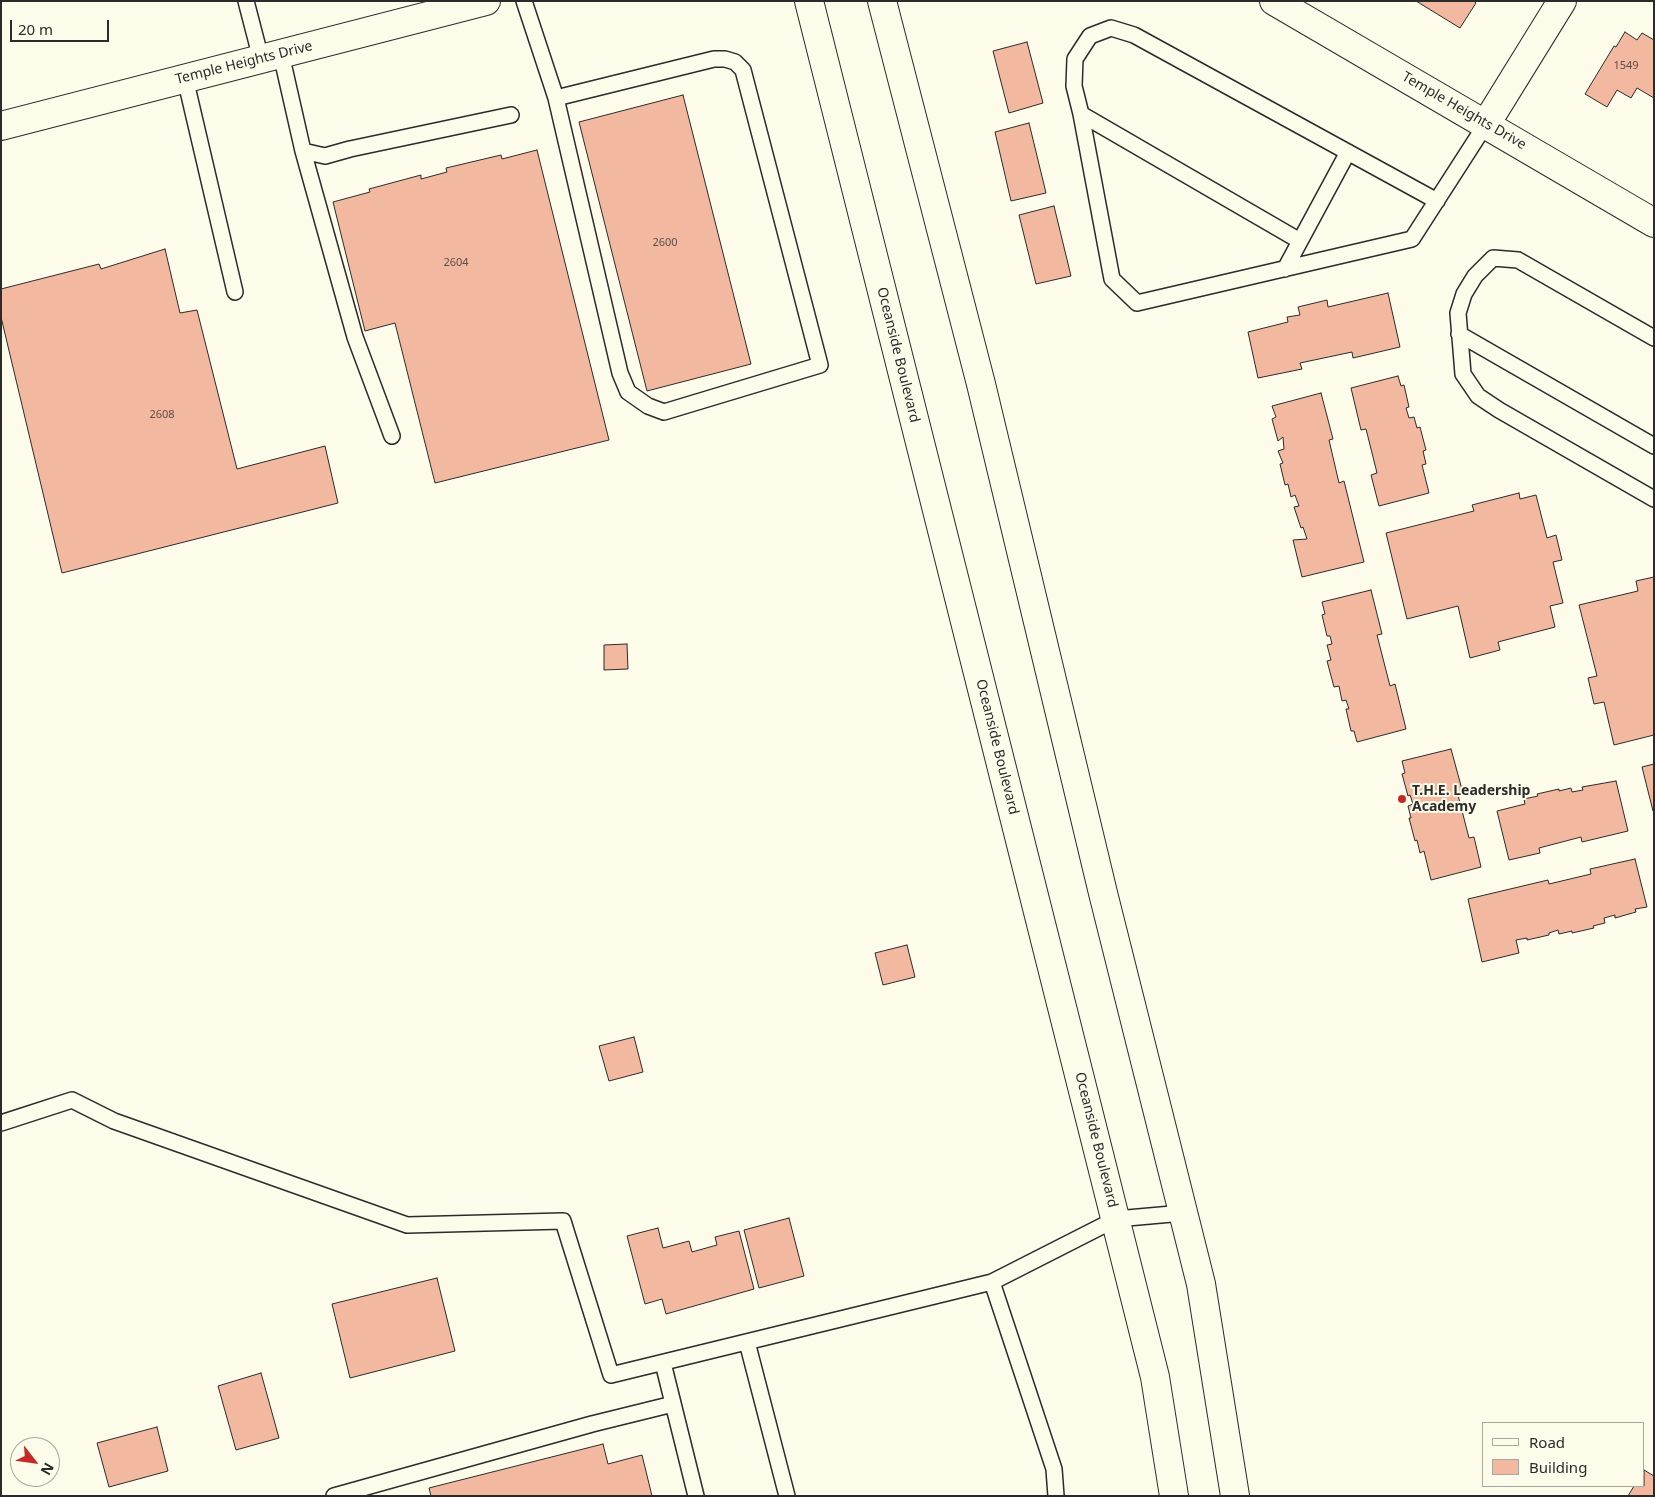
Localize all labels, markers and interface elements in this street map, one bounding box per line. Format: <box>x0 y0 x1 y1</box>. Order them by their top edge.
scale bar <box>12 10 111 42</box>
text: 20 m <box>18 19 53 39</box>
street label: Temple Heights Drive <box>174 38 314 88</box>
house number: 1549 <box>1613 59 1639 73</box>
street label: Temple Heights Drive <box>1399 69 1529 153</box>
house number: 2600 <box>652 236 678 250</box>
house number: 2604 <box>443 256 469 270</box>
street label: Oceanside Boulevard <box>873 286 923 424</box>
house number: 2608 <box>149 408 175 422</box>
street label: Oceanside Boulevard <box>972 678 1022 816</box>
place label: T.H.E. Leadership Academy <box>1412 783 1530 816</box>
marker: T.H.E. Leadership Academy <box>1396 793 1408 805</box>
street label: Oceanside Boulevard <box>1071 1071 1121 1209</box>
legend <box>1482 1422 1645 1487</box>
text: Road <box>1529 1432 1565 1452</box>
north arrow <box>10 1437 60 1487</box>
text: Building <box>1529 1457 1587 1477</box>
text: N <box>36 1460 59 1479</box>

